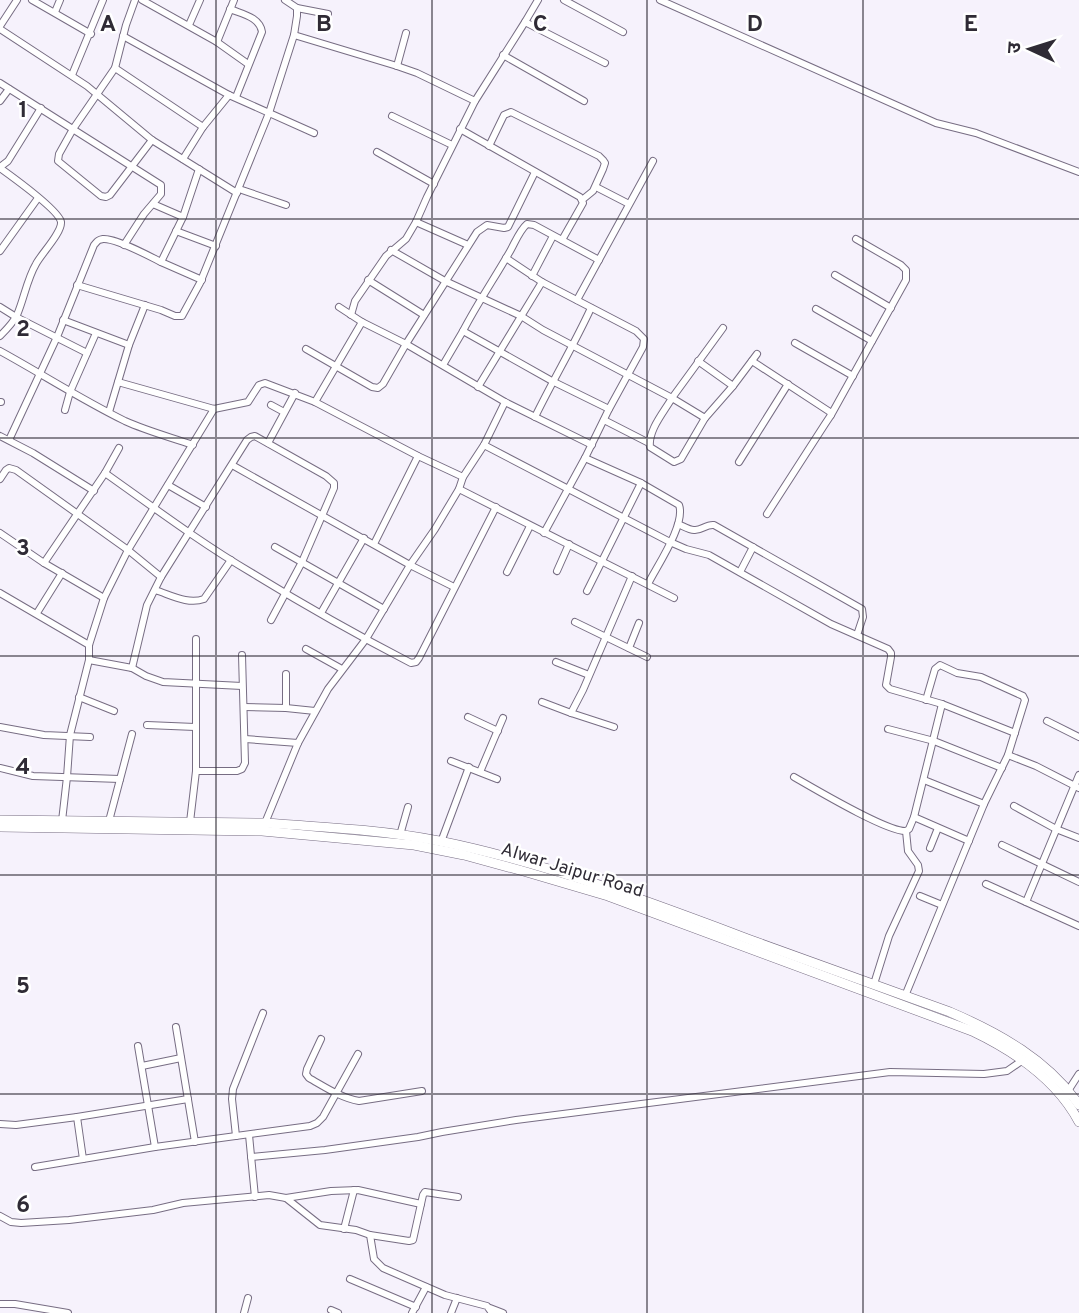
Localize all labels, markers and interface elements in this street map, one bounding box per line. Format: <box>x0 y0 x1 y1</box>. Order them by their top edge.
text: A <box>100 11 116 40</box>
text: B <box>316 11 332 40</box>
text: C <box>533 11 547 40</box>
text: D <box>747 11 763 40</box>
text: E <box>964 11 978 40</box>
north arrow <box>995 14 1065 84</box>
text: उ <box>1003 41 1027 54</box>
text: 1 <box>18 97 28 126</box>
text: 2 <box>16 316 30 345</box>
text: 3 <box>16 535 30 564</box>
text: 4 <box>16 754 30 783</box>
street label: Alwar Jaipur Road <box>498 838 646 904</box>
text: 5 <box>16 973 30 1002</box>
text: 6 <box>16 1192 30 1221</box>

